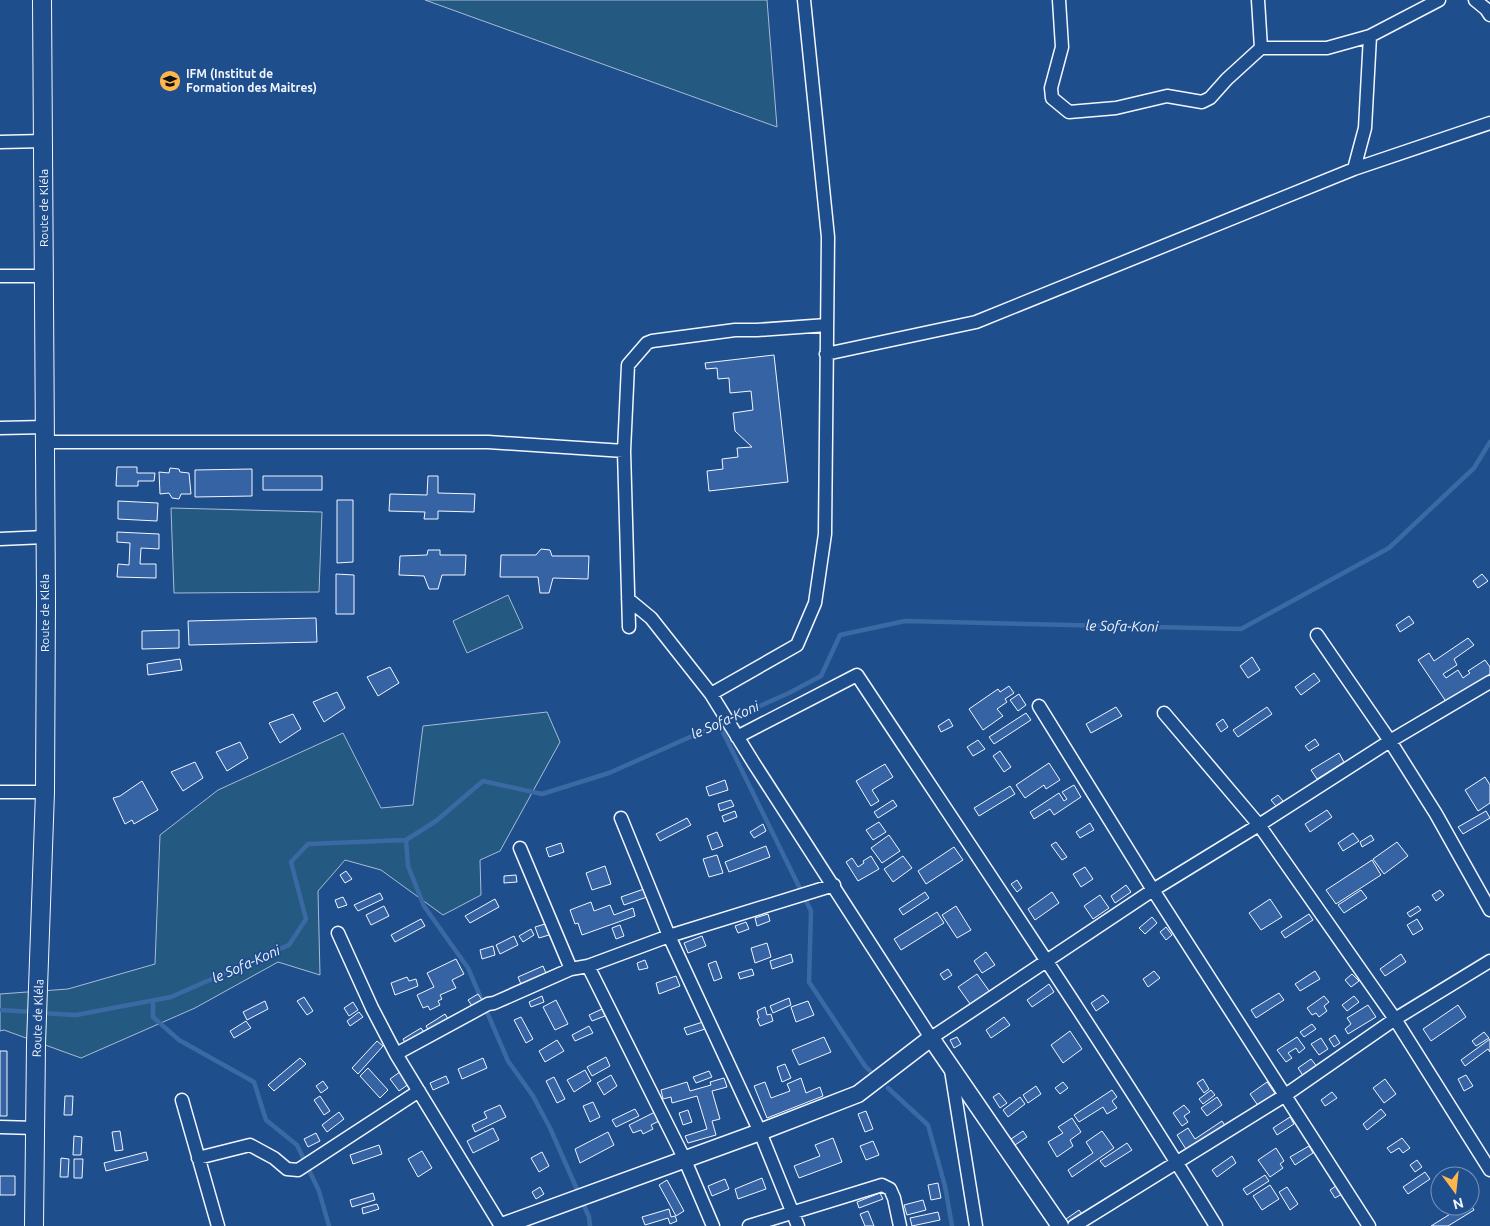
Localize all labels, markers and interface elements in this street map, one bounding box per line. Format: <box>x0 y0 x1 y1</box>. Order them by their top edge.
place label: IFM (Institut de Formation des Maitres) <box>186 67 317 95</box>
school or university icon: IFM (Institut de Formation des Maitres) <box>158 69 182 93</box>
street label: Route de Kléla <box>37 169 50 247</box>
street label: Route de Kléla <box>38 574 51 652</box>
water label: le Sofa-Koni <box>1085 617 1159 635</box>
water label: le Sofa-Koni <box>689 698 762 742</box>
water label: le Sofa-Koni <box>210 942 283 986</box>
street label: Route de Kléla <box>30 979 45 1057</box>
north arrow <box>1430 1166 1480 1216</box>
text: N <box>1451 1194 1465 1213</box>

